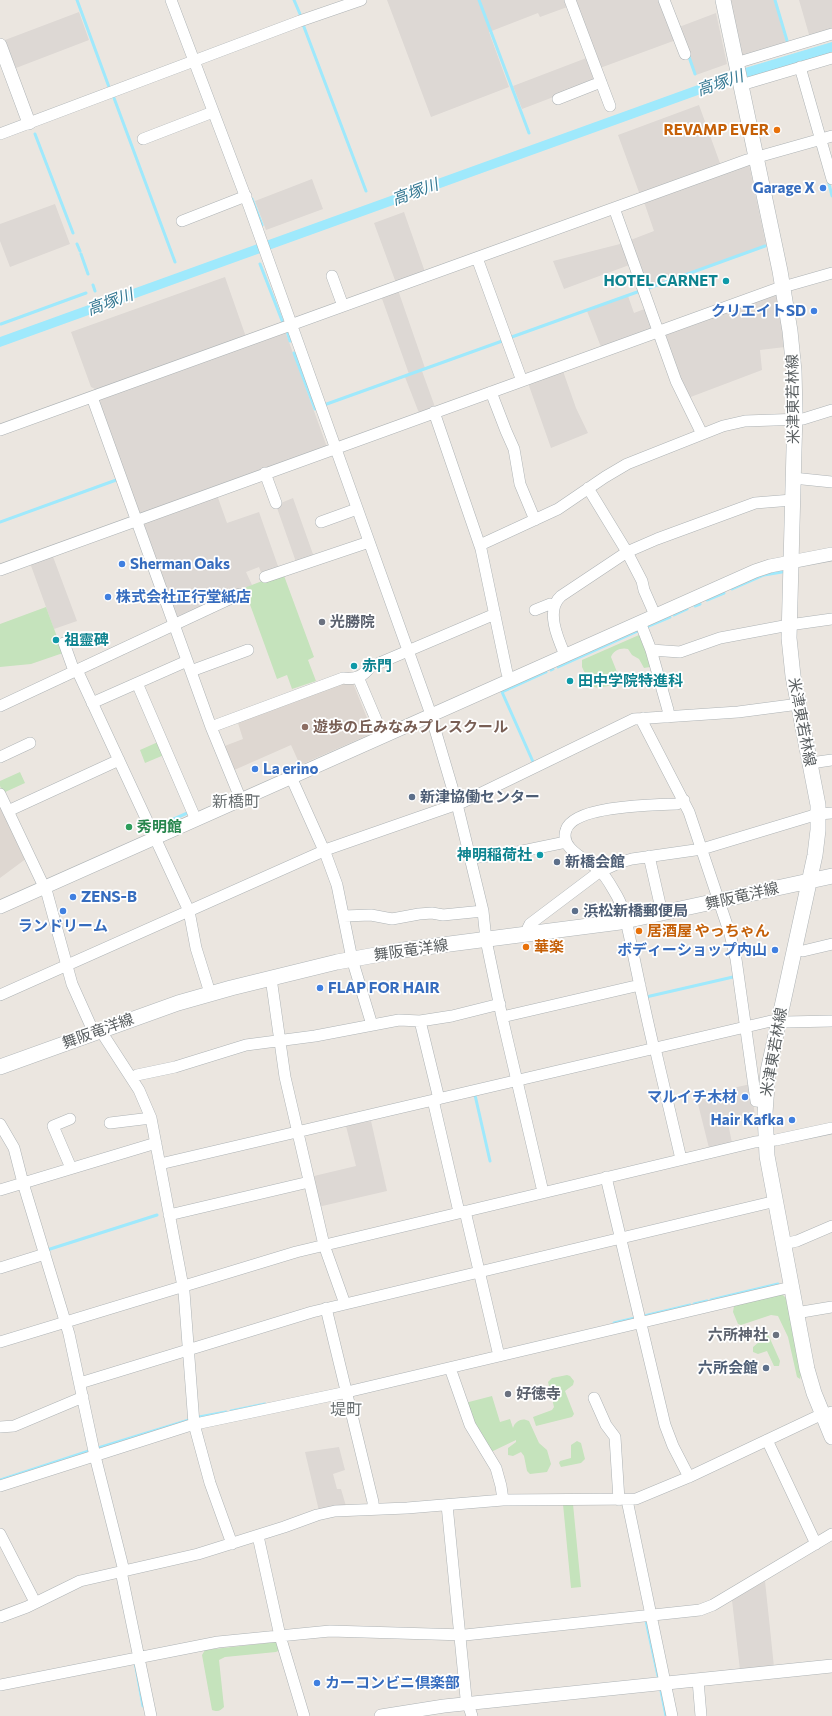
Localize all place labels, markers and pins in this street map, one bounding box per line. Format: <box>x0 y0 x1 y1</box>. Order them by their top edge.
place label: REVAMP EVER <box>663 121 769 139</box>
marker: REVAMP EVER <box>772 125 782 135</box>
place label: Garage X <box>753 179 815 197</box>
marker: Garage X <box>818 183 828 193</box>
place label: HOTEL CARNET <box>603 272 718 290</box>
marker: HOTEL CARNET <box>721 276 731 286</box>
place label: クリエイトSD <box>711 302 806 320</box>
marker: クリエイトSD <box>809 306 819 316</box>
place label: Sherman Oaks <box>130 555 230 573</box>
marker: Sherman Oaks <box>117 559 127 569</box>
place label: 株式会社正行堂紙店 <box>116 588 251 606</box>
marker: 株式会社正行堂紙店 <box>103 592 113 602</box>
place label: 光勝院 <box>330 613 375 631</box>
marker: 光勝院 <box>317 617 327 627</box>
place label: 祖靈碑 <box>64 631 109 649</box>
marker: 祖靈碑 <box>51 635 61 645</box>
place label: 赤門 <box>362 657 392 675</box>
marker: 赤門 <box>349 661 359 671</box>
place label: 田中学院特進科 <box>578 672 683 690</box>
marker: 田中学院特進科 <box>565 676 575 686</box>
place label: 遊歩の丘みなみプレスクール <box>313 718 508 736</box>
marker: 遊歩の丘みなみプレスクール <box>300 722 310 732</box>
place label: La erino <box>263 760 318 778</box>
marker: La erino <box>250 764 260 774</box>
place label: 新津協働センター <box>420 788 540 806</box>
marker: 新津協働センター <box>407 792 417 802</box>
place label: 秀明館 <box>137 818 182 836</box>
marker: 秀明館 <box>124 822 134 832</box>
place label: 神明稲荷社 <box>457 846 532 864</box>
marker: 神明稲荷社 <box>535 850 545 860</box>
place label: 新橋会館 <box>565 853 625 871</box>
marker: 新橋会館 <box>552 857 562 867</box>
place label: ZENS-B <box>81 888 137 906</box>
marker: ZENS-B <box>68 892 78 902</box>
place label: 浜松新橋郵便局 <box>583 902 688 920</box>
marker: ランドリーム <box>58 906 68 916</box>
marker: 浜松新橋郵便局 <box>570 906 580 916</box>
place label: ランドリーム <box>18 917 108 935</box>
place label: 居酒屋 やっちゃん <box>647 922 770 940</box>
marker: 居酒屋 やっちゃん <box>634 926 644 936</box>
place label: 華楽 <box>534 938 564 956</box>
place label: ボディーショップ内山 <box>617 941 767 959</box>
marker: 華楽 <box>521 942 531 952</box>
marker: ボディーショップ内山 <box>770 945 780 955</box>
place label: FLAP FOR HAIR <box>328 979 440 997</box>
marker: FLAP FOR HAIR <box>315 983 325 993</box>
place label: マルイチ木材 <box>647 1088 737 1106</box>
marker: マルイチ木材 <box>740 1092 750 1102</box>
place label: Hair Kafka <box>711 1111 784 1129</box>
marker: Hair Kafka <box>787 1115 797 1125</box>
place label: 六所神社 <box>708 1326 768 1344</box>
marker: 六所神社 <box>771 1330 781 1340</box>
place label: 六所会館 <box>698 1359 758 1377</box>
marker: 六所会館 <box>761 1363 771 1373</box>
place label: 好徳寺 <box>516 1385 561 1403</box>
marker: 好徳寺 <box>503 1389 513 1399</box>
place label: カーコンビニ倶楽部 <box>325 1674 460 1692</box>
marker: カーコンビニ倶楽部 <box>312 1678 322 1688</box>

